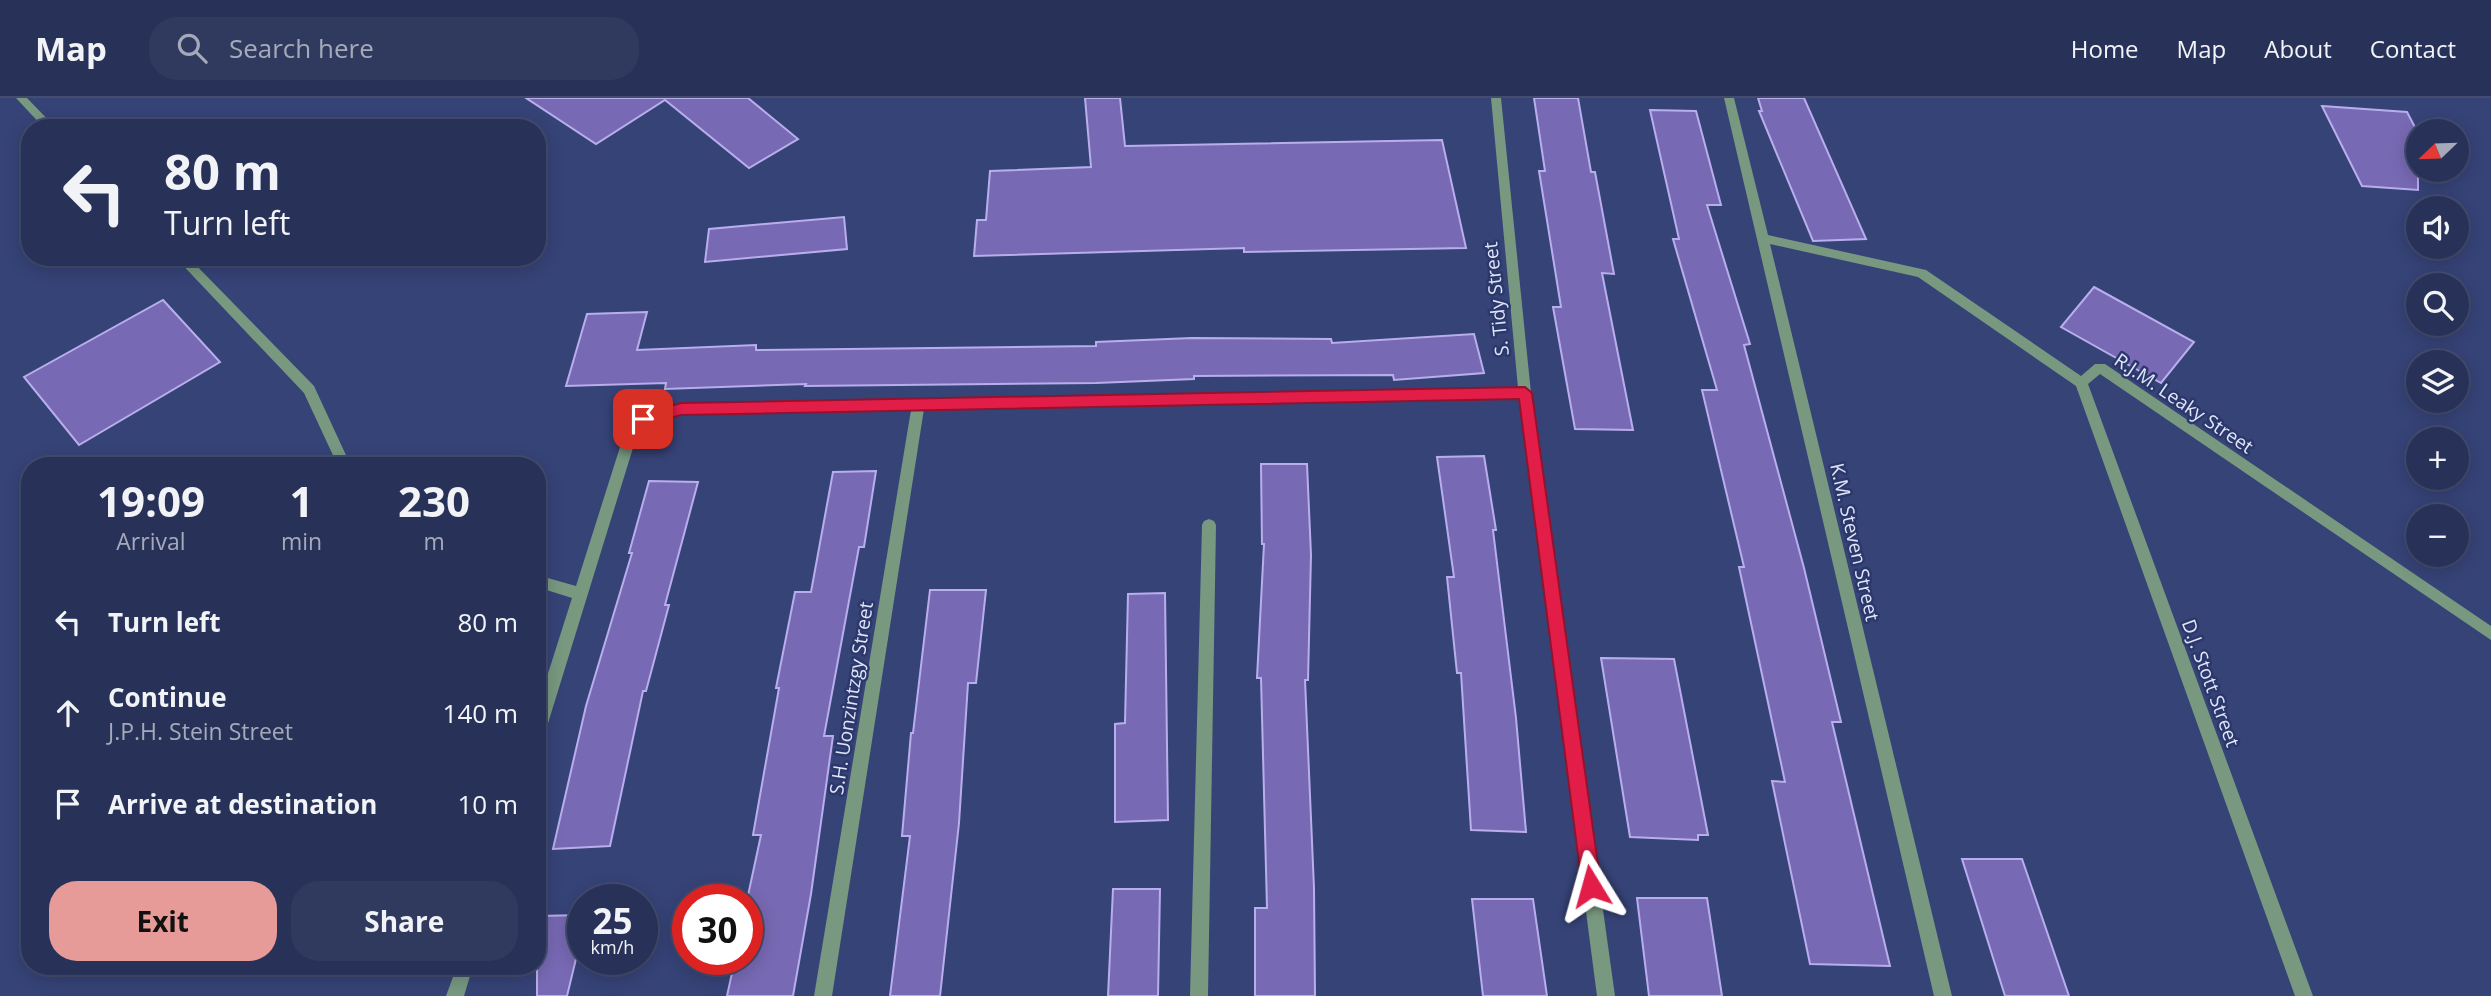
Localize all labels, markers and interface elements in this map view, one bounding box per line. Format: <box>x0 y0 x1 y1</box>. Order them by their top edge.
search box <box>149 17 639 80</box>
text: Map <box>35 26 107 71</box>
icon: search <box>173 29 211 67</box>
text: Search here <box>229 30 374 66</box>
text: Home <box>2071 32 2139 65</box>
text: Map <box>2177 32 2226 65</box>
text: About <box>2264 32 2332 65</box>
text: Contact <box>2370 32 2456 65</box>
north arrow <box>2406 119 2469 182</box>
map controls <box>2406 119 2469 567</box>
text: 80 m <box>164 138 281 204</box>
icon: left <box>49 147 140 238</box>
button: sound <box>2406 196 2469 259</box>
text: Turn left <box>164 201 290 244</box>
street label: S. Tidy Street <box>1477 240 1515 357</box>
button: search <box>2406 273 2469 336</box>
street label: R.J.M. Leaky Street <box>2109 347 2259 459</box>
button: layers <box>2406 350 2469 413</box>
pin <box>613 389 673 449</box>
icon: arrive <box>624 400 662 438</box>
button: + <box>2406 427 2469 490</box>
street label: K.M. Steven Street <box>1824 460 1886 624</box>
text: 19:09 <box>97 472 205 529</box>
text: 1 <box>289 472 314 529</box>
text: 230 <box>398 472 470 529</box>
button: − <box>2406 504 2469 567</box>
text: Arrival <box>116 525 186 557</box>
text: min <box>281 525 322 557</box>
text: m <box>423 525 445 557</box>
street label: S.H. Uonzintzgy Street <box>823 599 879 796</box>
icon: left <box>49 603 87 641</box>
text: Turn left <box>108 604 220 640</box>
text: 80 m <box>457 604 518 640</box>
street label: D.J. Stott Street <box>2176 616 2246 751</box>
text: Continue <box>108 679 227 715</box>
icon: ahead <box>49 694 87 732</box>
text: 140 m <box>443 695 518 731</box>
text: J.P.H. Stein Street <box>108 715 293 747</box>
icon: arrive <box>49 785 87 823</box>
text: Arrive at destination <box>108 786 377 822</box>
text: 10 m <box>457 786 518 822</box>
position arrow <box>1554 849 1628 923</box>
button: Exit <box>49 881 277 961</box>
button: Share <box>291 881 518 961</box>
speed limit sign: 30 <box>672 884 763 975</box>
text: 25 <box>592 897 633 944</box>
text: km/h <box>591 935 634 959</box>

